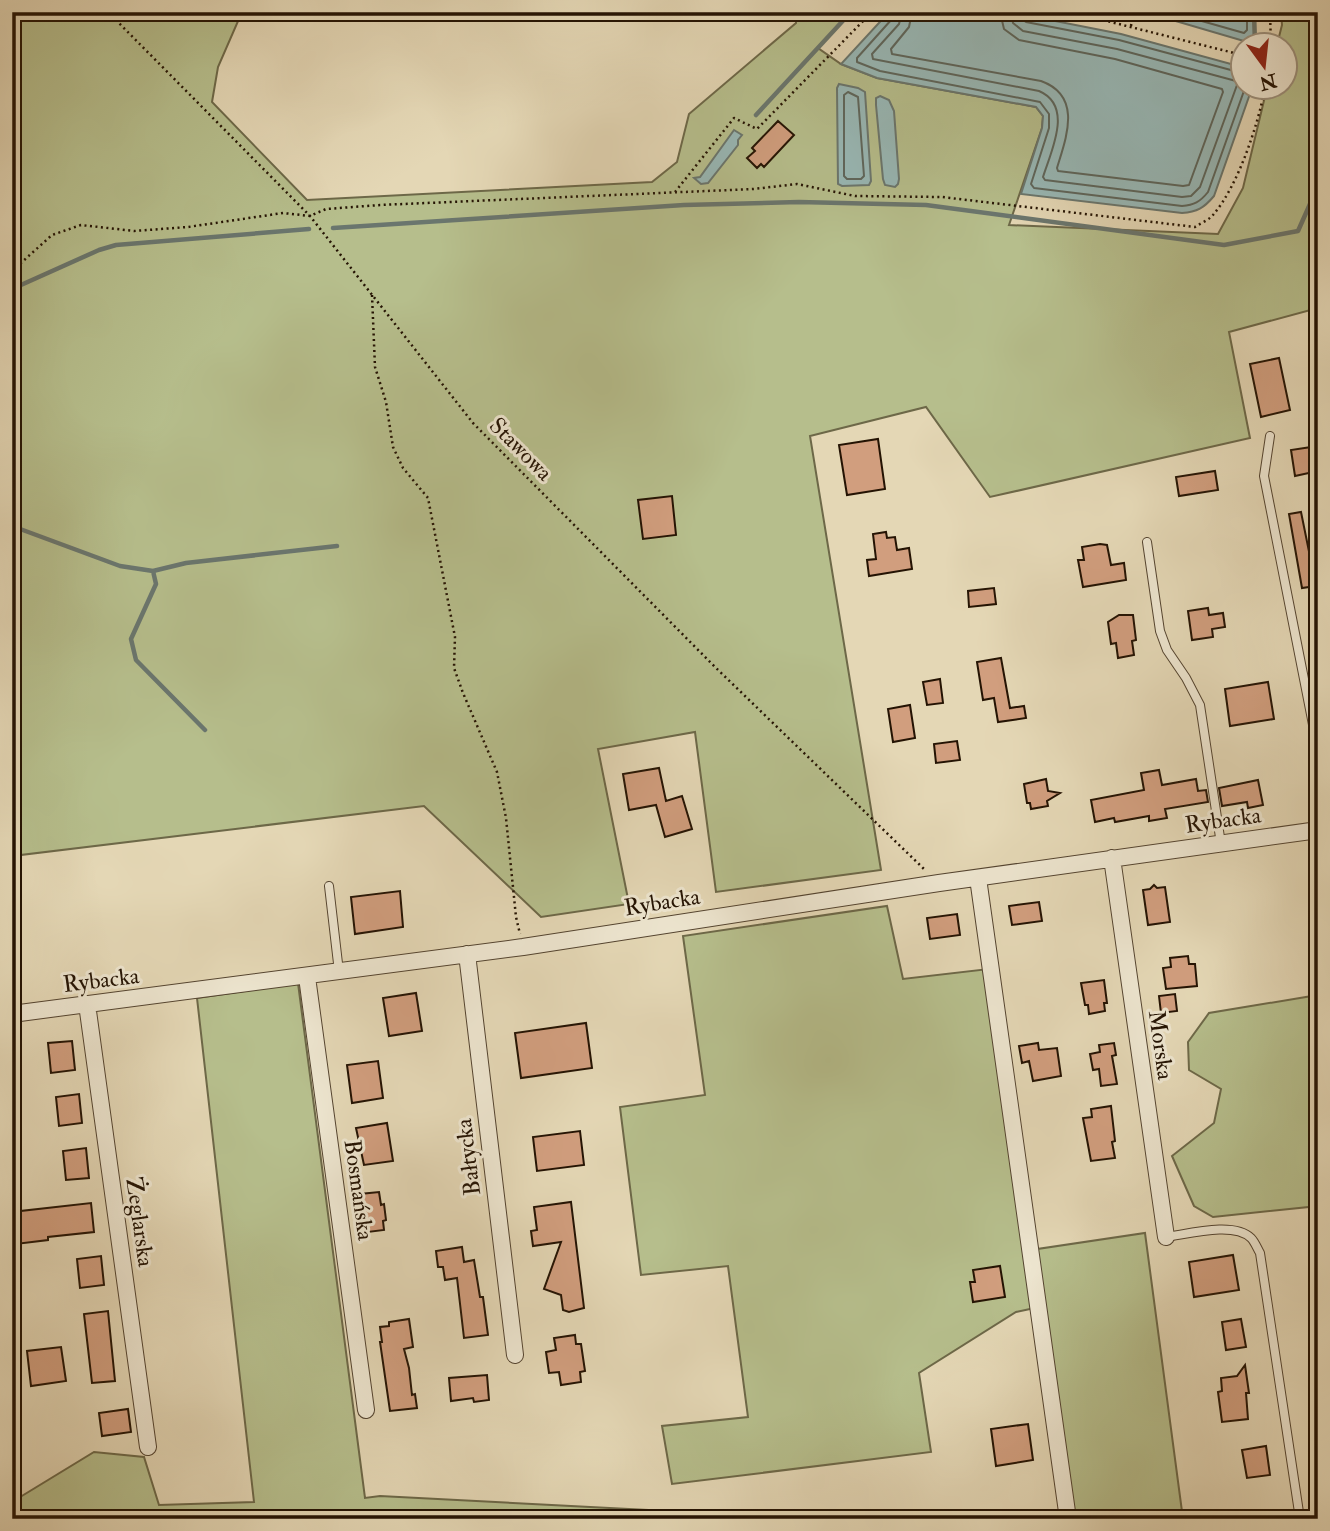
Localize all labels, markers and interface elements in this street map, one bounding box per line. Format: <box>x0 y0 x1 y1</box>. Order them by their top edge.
north arrow <box>1228 32 1298 102</box>
text: N <box>1256 67 1280 96</box>
street label: Stawowa <box>483 411 559 487</box>
street label: Rybacka <box>1183 800 1263 840</box>
street label: Rybacka <box>622 882 702 922</box>
street label: Rybacka <box>61 961 141 999</box>
street label: Morska <box>1142 1009 1180 1082</box>
street label: Bałtycka <box>449 1116 487 1197</box>
street label: Bosmańska <box>338 1138 380 1243</box>
street label: Żeglarska <box>119 1175 161 1269</box>

